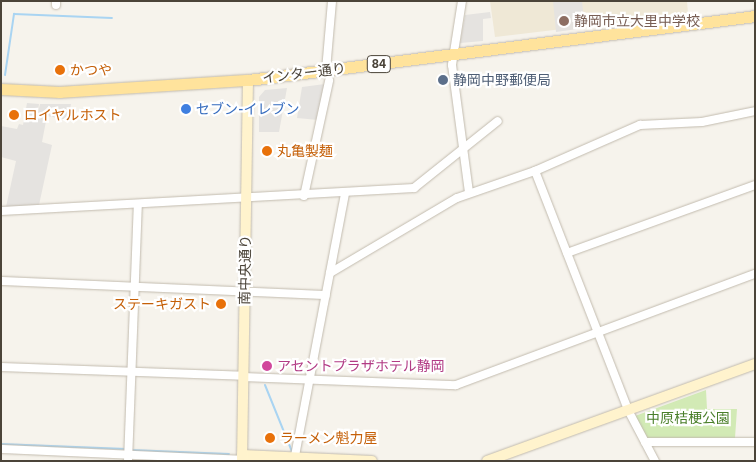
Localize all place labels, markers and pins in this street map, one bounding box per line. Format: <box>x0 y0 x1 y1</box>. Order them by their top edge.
place label: 静岡市立大里中学校 <box>574 13 700 29</box>
marker: 静岡市立大里中学校 <box>558 15 570 27</box>
place label: かつや <box>70 62 112 78</box>
marker: かつや <box>54 64 66 76</box>
place label: 静岡中野郵便局 <box>453 72 551 88</box>
marker: 静岡中野郵便局 <box>437 74 449 86</box>
place label: セブン-イレブン <box>196 101 300 117</box>
marker: セブン-イレブン <box>180 103 192 115</box>
place label: ロイヤルホスト <box>24 107 122 123</box>
marker: ロイヤルホスト <box>8 109 20 121</box>
place label: 丸亀製麺 <box>277 143 333 159</box>
marker: 丸亀製麺 <box>261 145 273 157</box>
place label: ステーキガスト <box>113 296 211 312</box>
marker: ステーキガスト <box>215 298 227 310</box>
place label: アセントプラザホテル静岡 <box>277 358 445 374</box>
marker: アセントプラザホテル静岡 <box>261 360 273 372</box>
place label: ラーメン魁力屋 <box>280 430 378 446</box>
marker: ラーメン魁力屋 <box>264 432 276 444</box>

